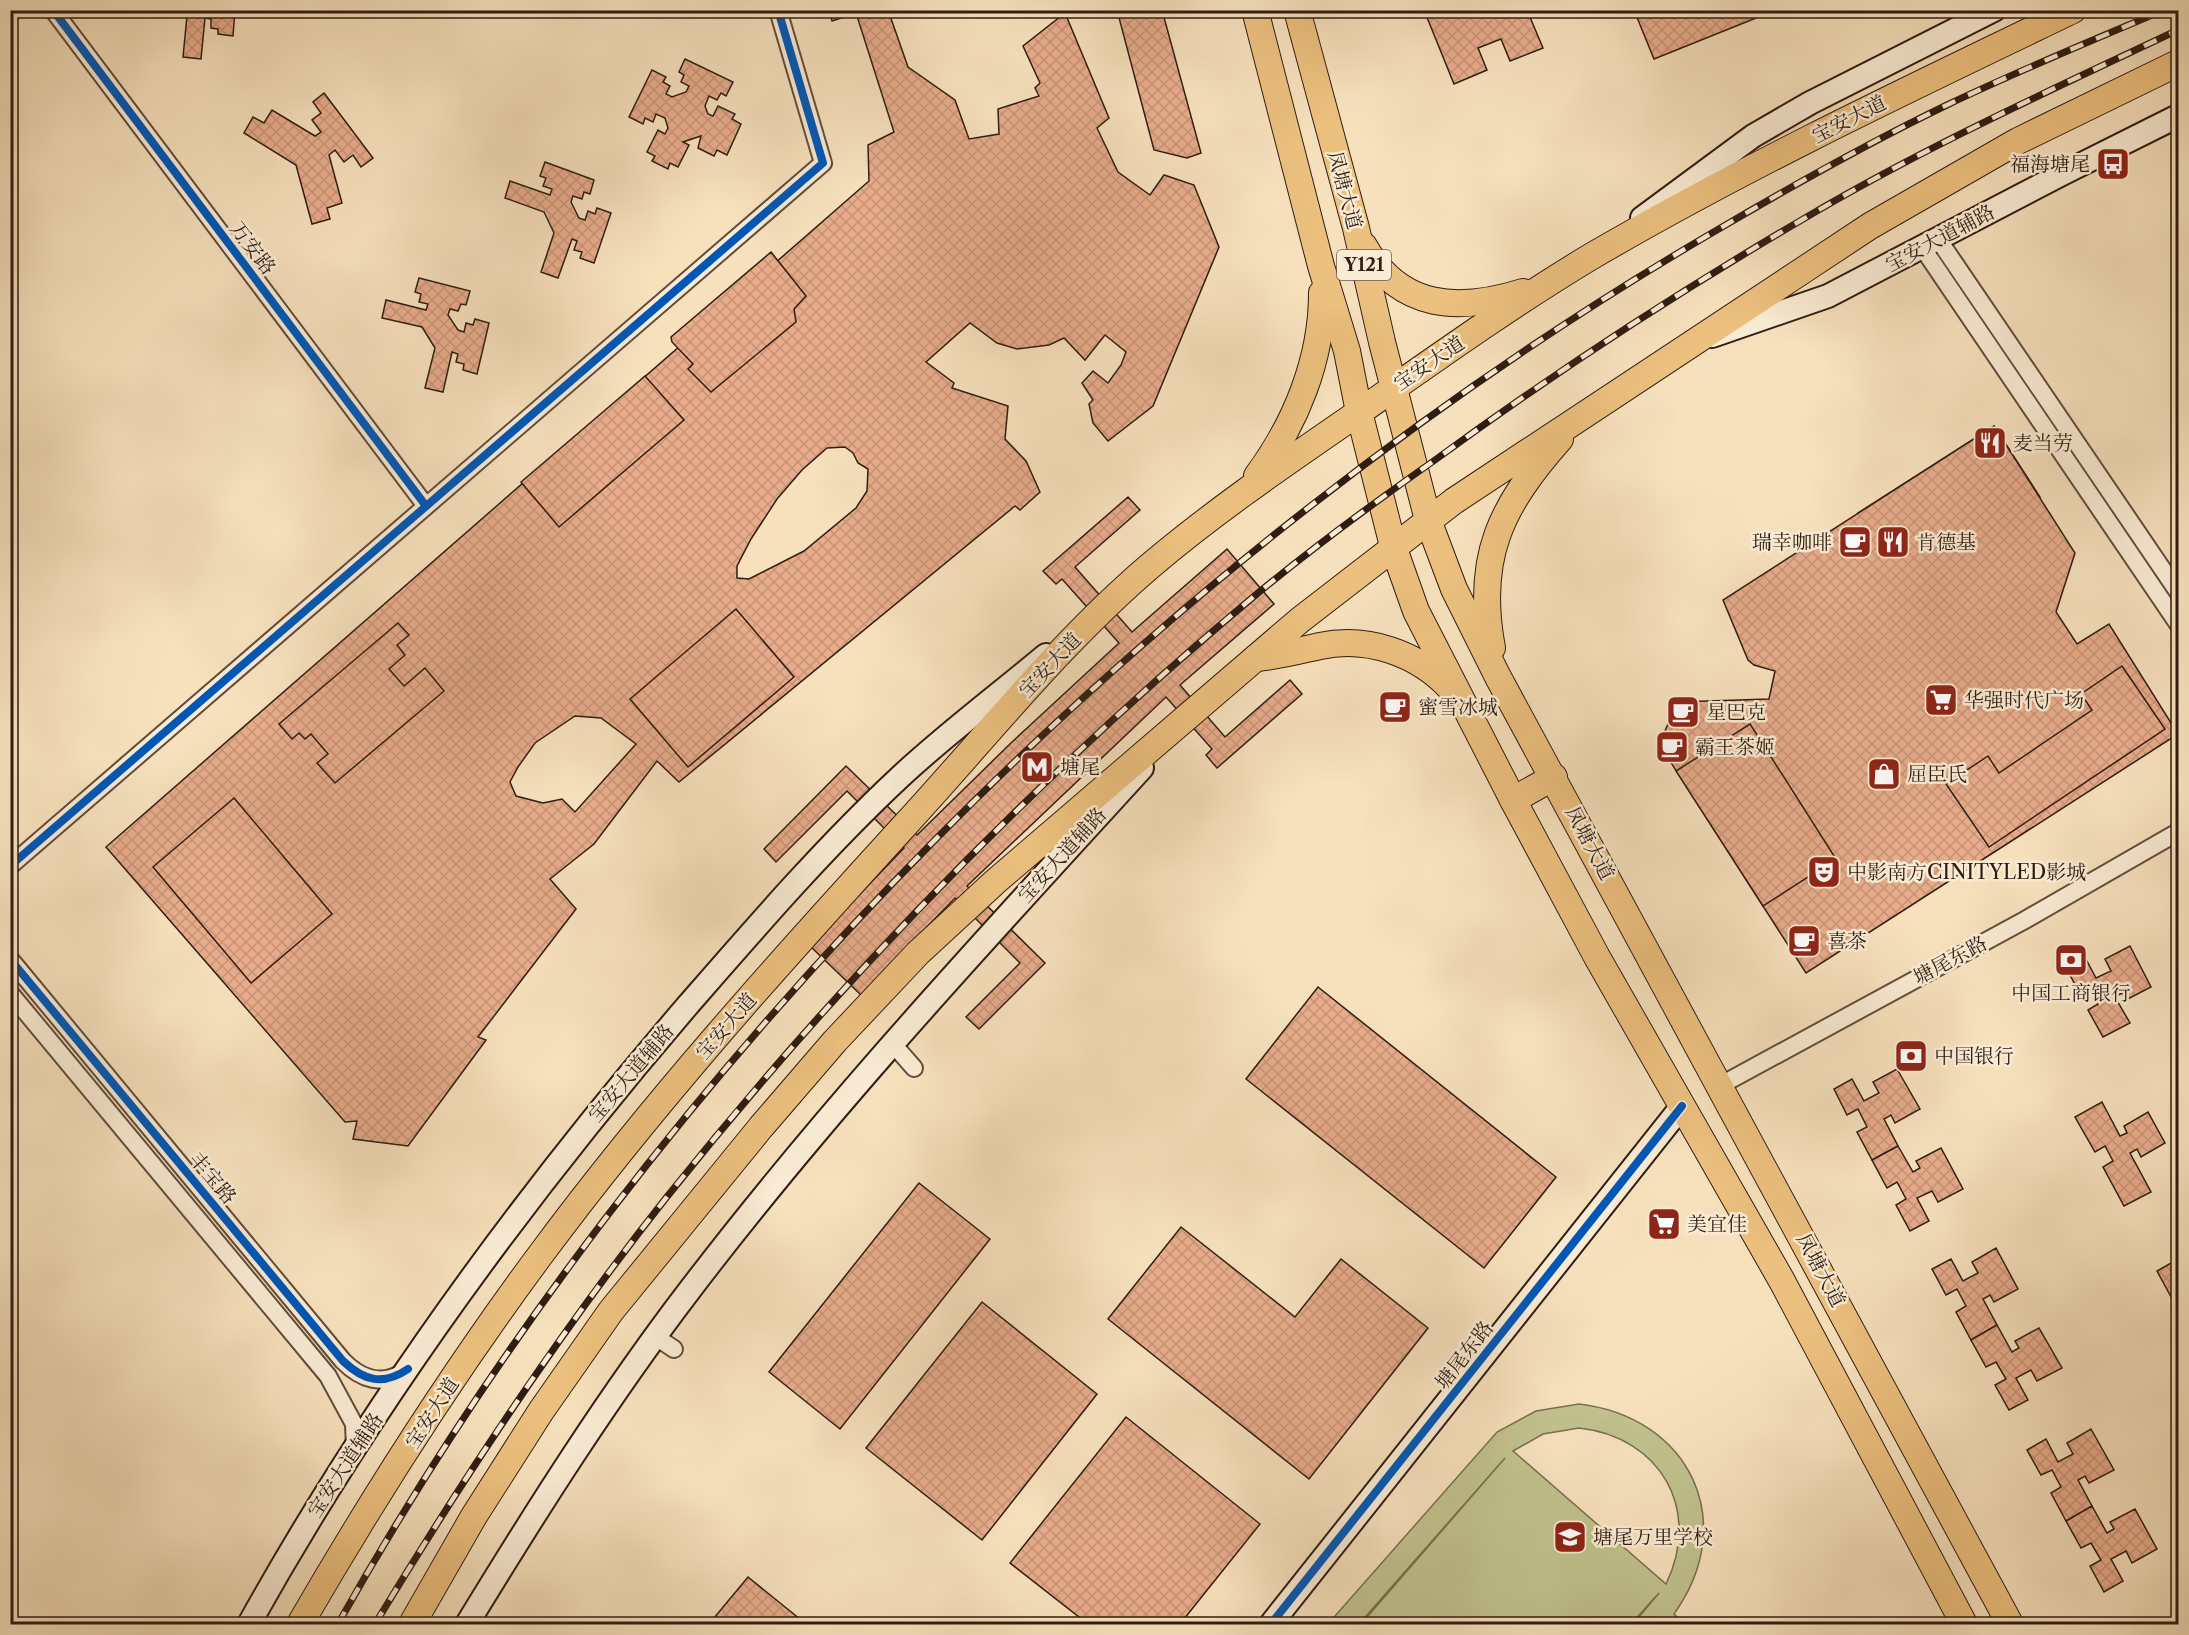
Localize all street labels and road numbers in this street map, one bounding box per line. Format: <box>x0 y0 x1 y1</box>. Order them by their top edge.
street label: 宝安大道 <box>1808 90 1890 148</box>
street label: 凤塘大道 <box>1323 148 1367 232</box>
street label: 宝安大道辅路 <box>1881 199 1999 277</box>
street label: 万安路 <box>225 217 281 279</box>
road number: Y121 <box>1337 250 1391 280</box>
street label: 宝安大道 <box>1389 331 1469 395</box>
street label: 宝安大道 <box>1014 628 1086 702</box>
street label: 宝安大道辅路 <box>1013 802 1111 908</box>
street label: 凤塘大道 <box>1561 802 1619 884</box>
street label: 塘尾东路 <box>1909 931 1991 989</box>
street label: 宝安大道 <box>691 988 761 1064</box>
street label: 宝安大道辅路 <box>583 1019 679 1127</box>
street label: 丰宝路 <box>185 1147 241 1209</box>
street label: 凤塘大道 <box>1792 1229 1850 1311</box>
street label: 塘尾东路 <box>1430 1316 1498 1394</box>
street label: 宝安大道 <box>400 1373 464 1453</box>
street label: 宝安大道辅路 <box>302 1408 388 1522</box>

